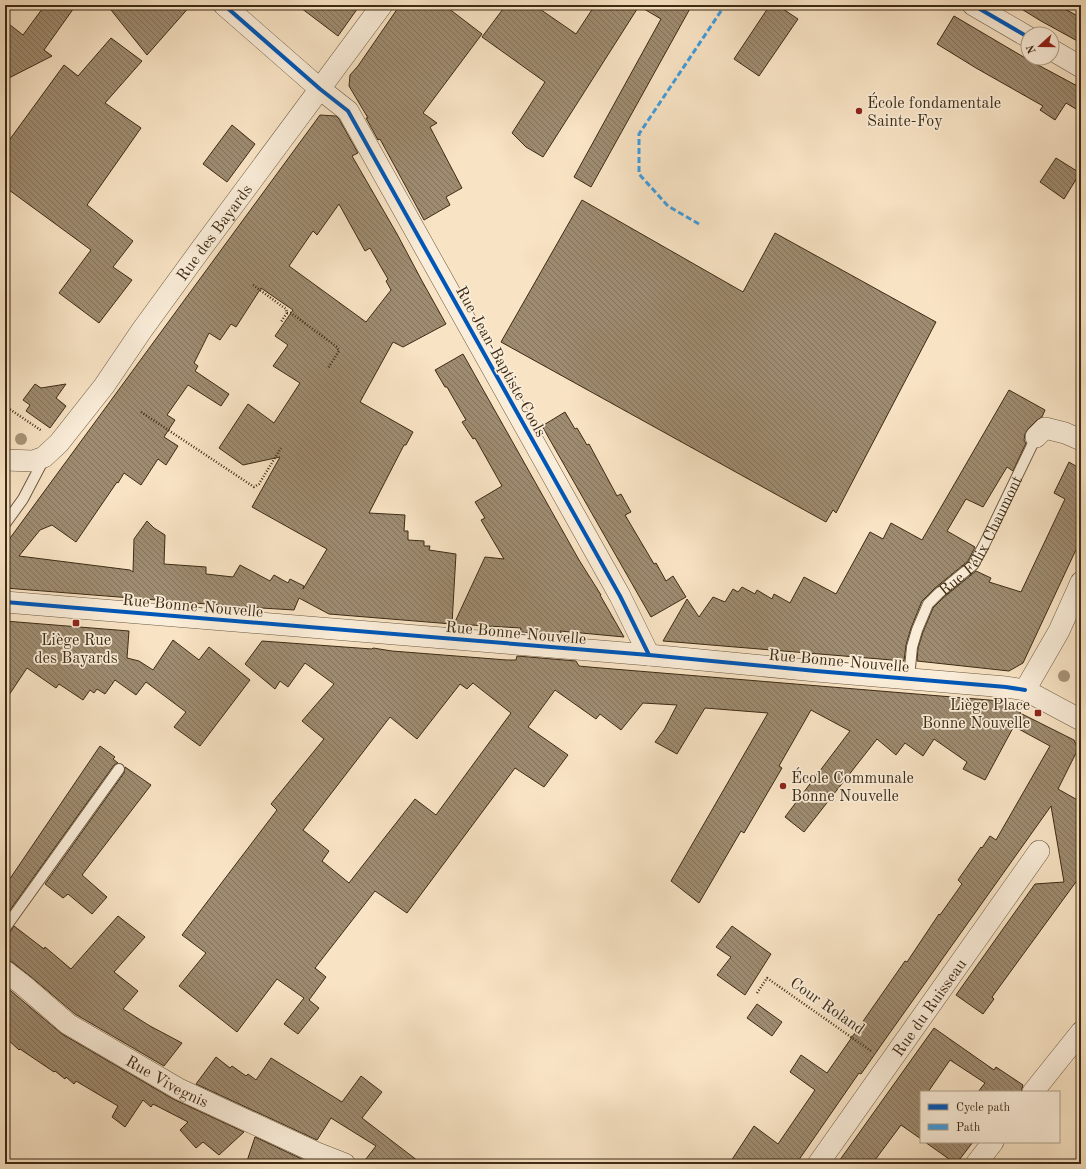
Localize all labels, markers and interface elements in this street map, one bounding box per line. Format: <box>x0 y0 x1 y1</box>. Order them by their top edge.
north arrow <box>1020 26 1060 66</box>
text: N <box>1025 43 1039 55</box>
place label: École fondamentale Sainte-Foy <box>867 92 1001 130</box>
marker: École fondamentale Sainte-Foy <box>854 106 864 116</box>
street label: Rue des Bayards <box>175 182 256 284</box>
street label: Rue Jean-Baptiste Cools <box>452 284 548 440</box>
street label: Rue Félix Chaumont <box>937 473 1026 600</box>
street label: Rue Bonne-Nouvelle <box>122 593 264 621</box>
marker: Liège Rue des Bayards <box>71 618 81 628</box>
street label: Rue Bonne-Nouvelle <box>445 620 587 648</box>
place label: Liège Rue des Bayards <box>34 633 118 667</box>
street label: Rue Bonne-Nouvelle <box>768 648 910 676</box>
place label: Liège Place Bonne Nouvelle <box>922 698 1030 732</box>
marker: Liège Place Bonne Nouvelle <box>1033 708 1043 718</box>
place label: École Communale Bonne Nouvelle <box>791 767 914 805</box>
marker: École Communale Bonne Nouvelle <box>778 781 788 791</box>
street label: Rue du Ruisseau <box>891 956 970 1060</box>
street label: Cour Roland <box>787 975 867 1038</box>
street label: Rue Vivegnis <box>122 1054 210 1111</box>
legend <box>920 1091 1060 1143</box>
text: Cycle path <box>956 1102 1011 1114</box>
text: Path <box>956 1122 981 1134</box>

